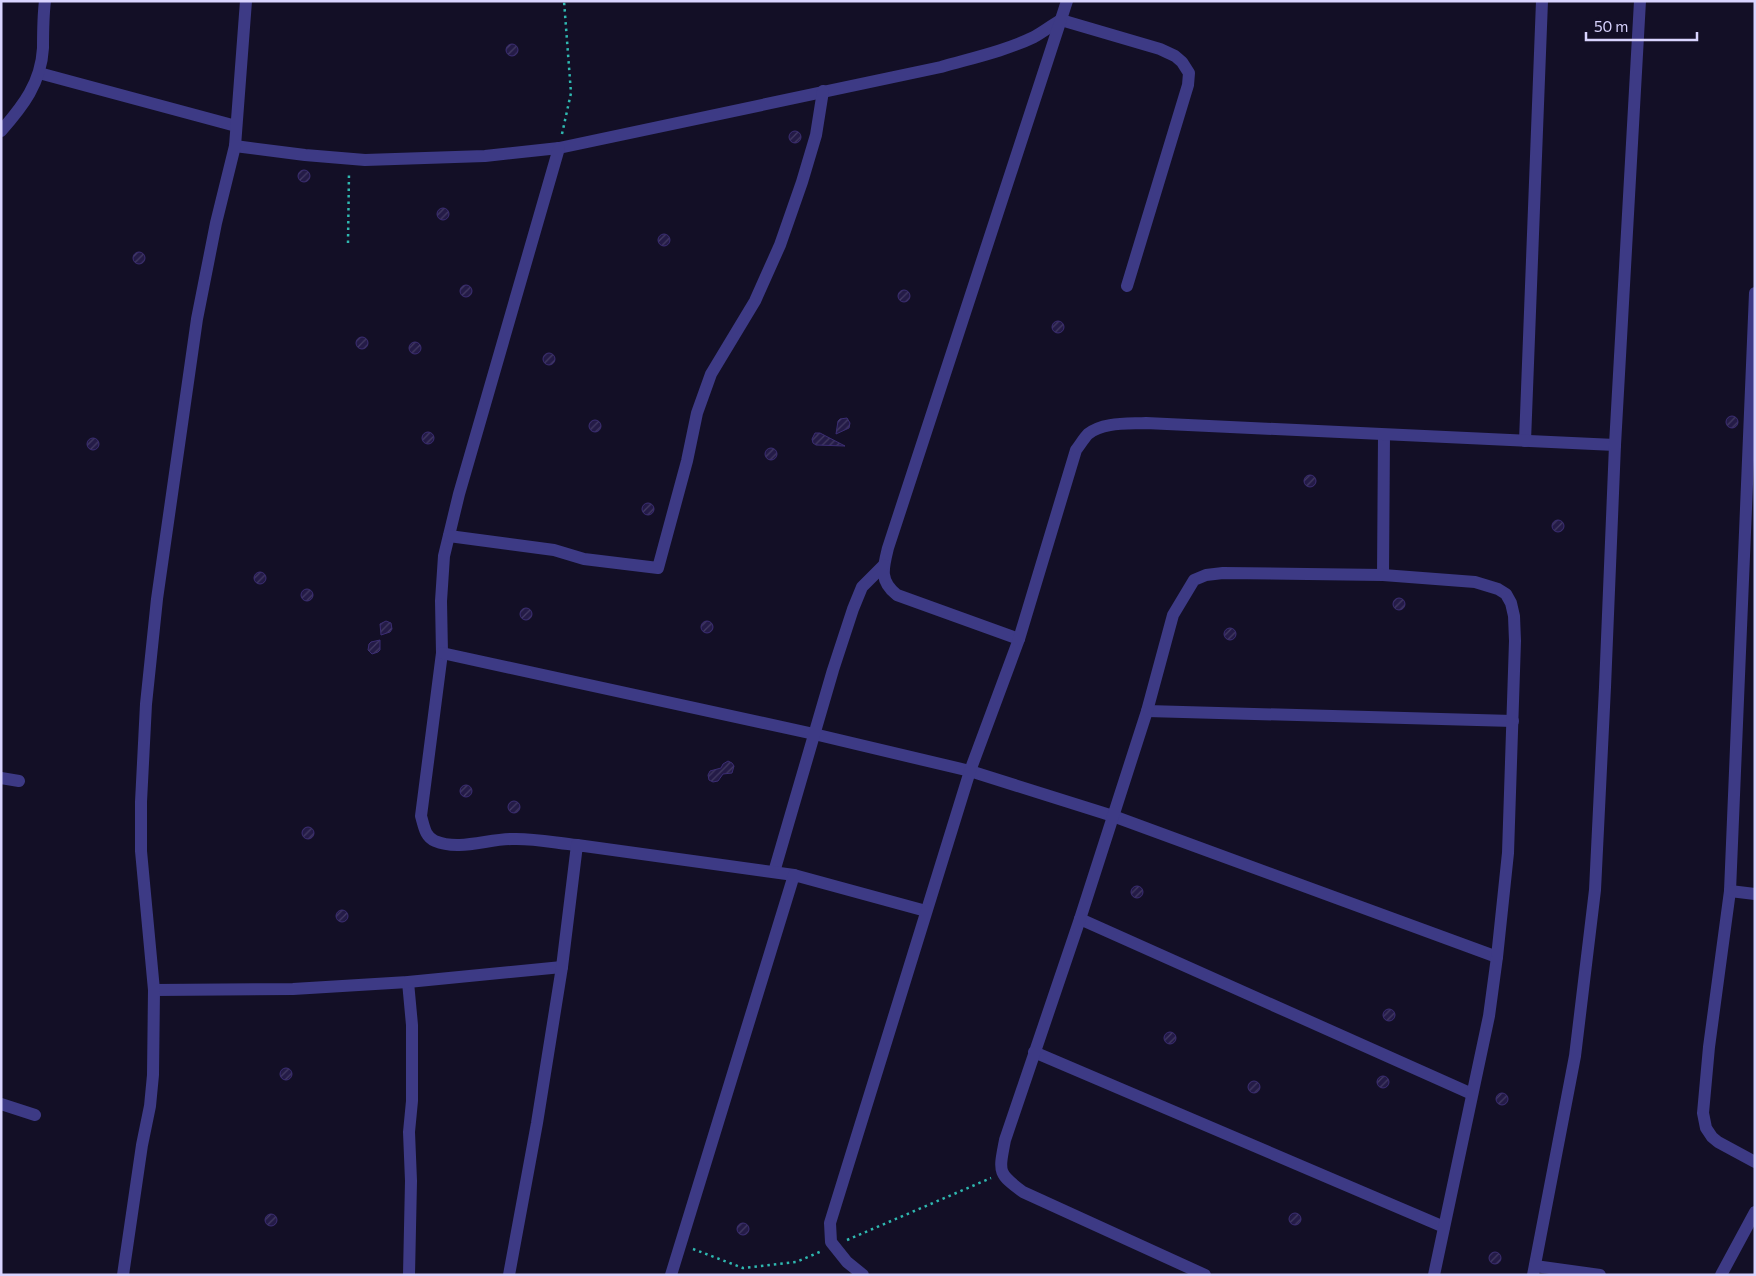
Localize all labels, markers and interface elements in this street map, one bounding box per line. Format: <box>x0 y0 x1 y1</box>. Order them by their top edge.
scale bar <box>1586 10 1697 42</box>
text: 50 m <box>1594 17 1628 35</box>

